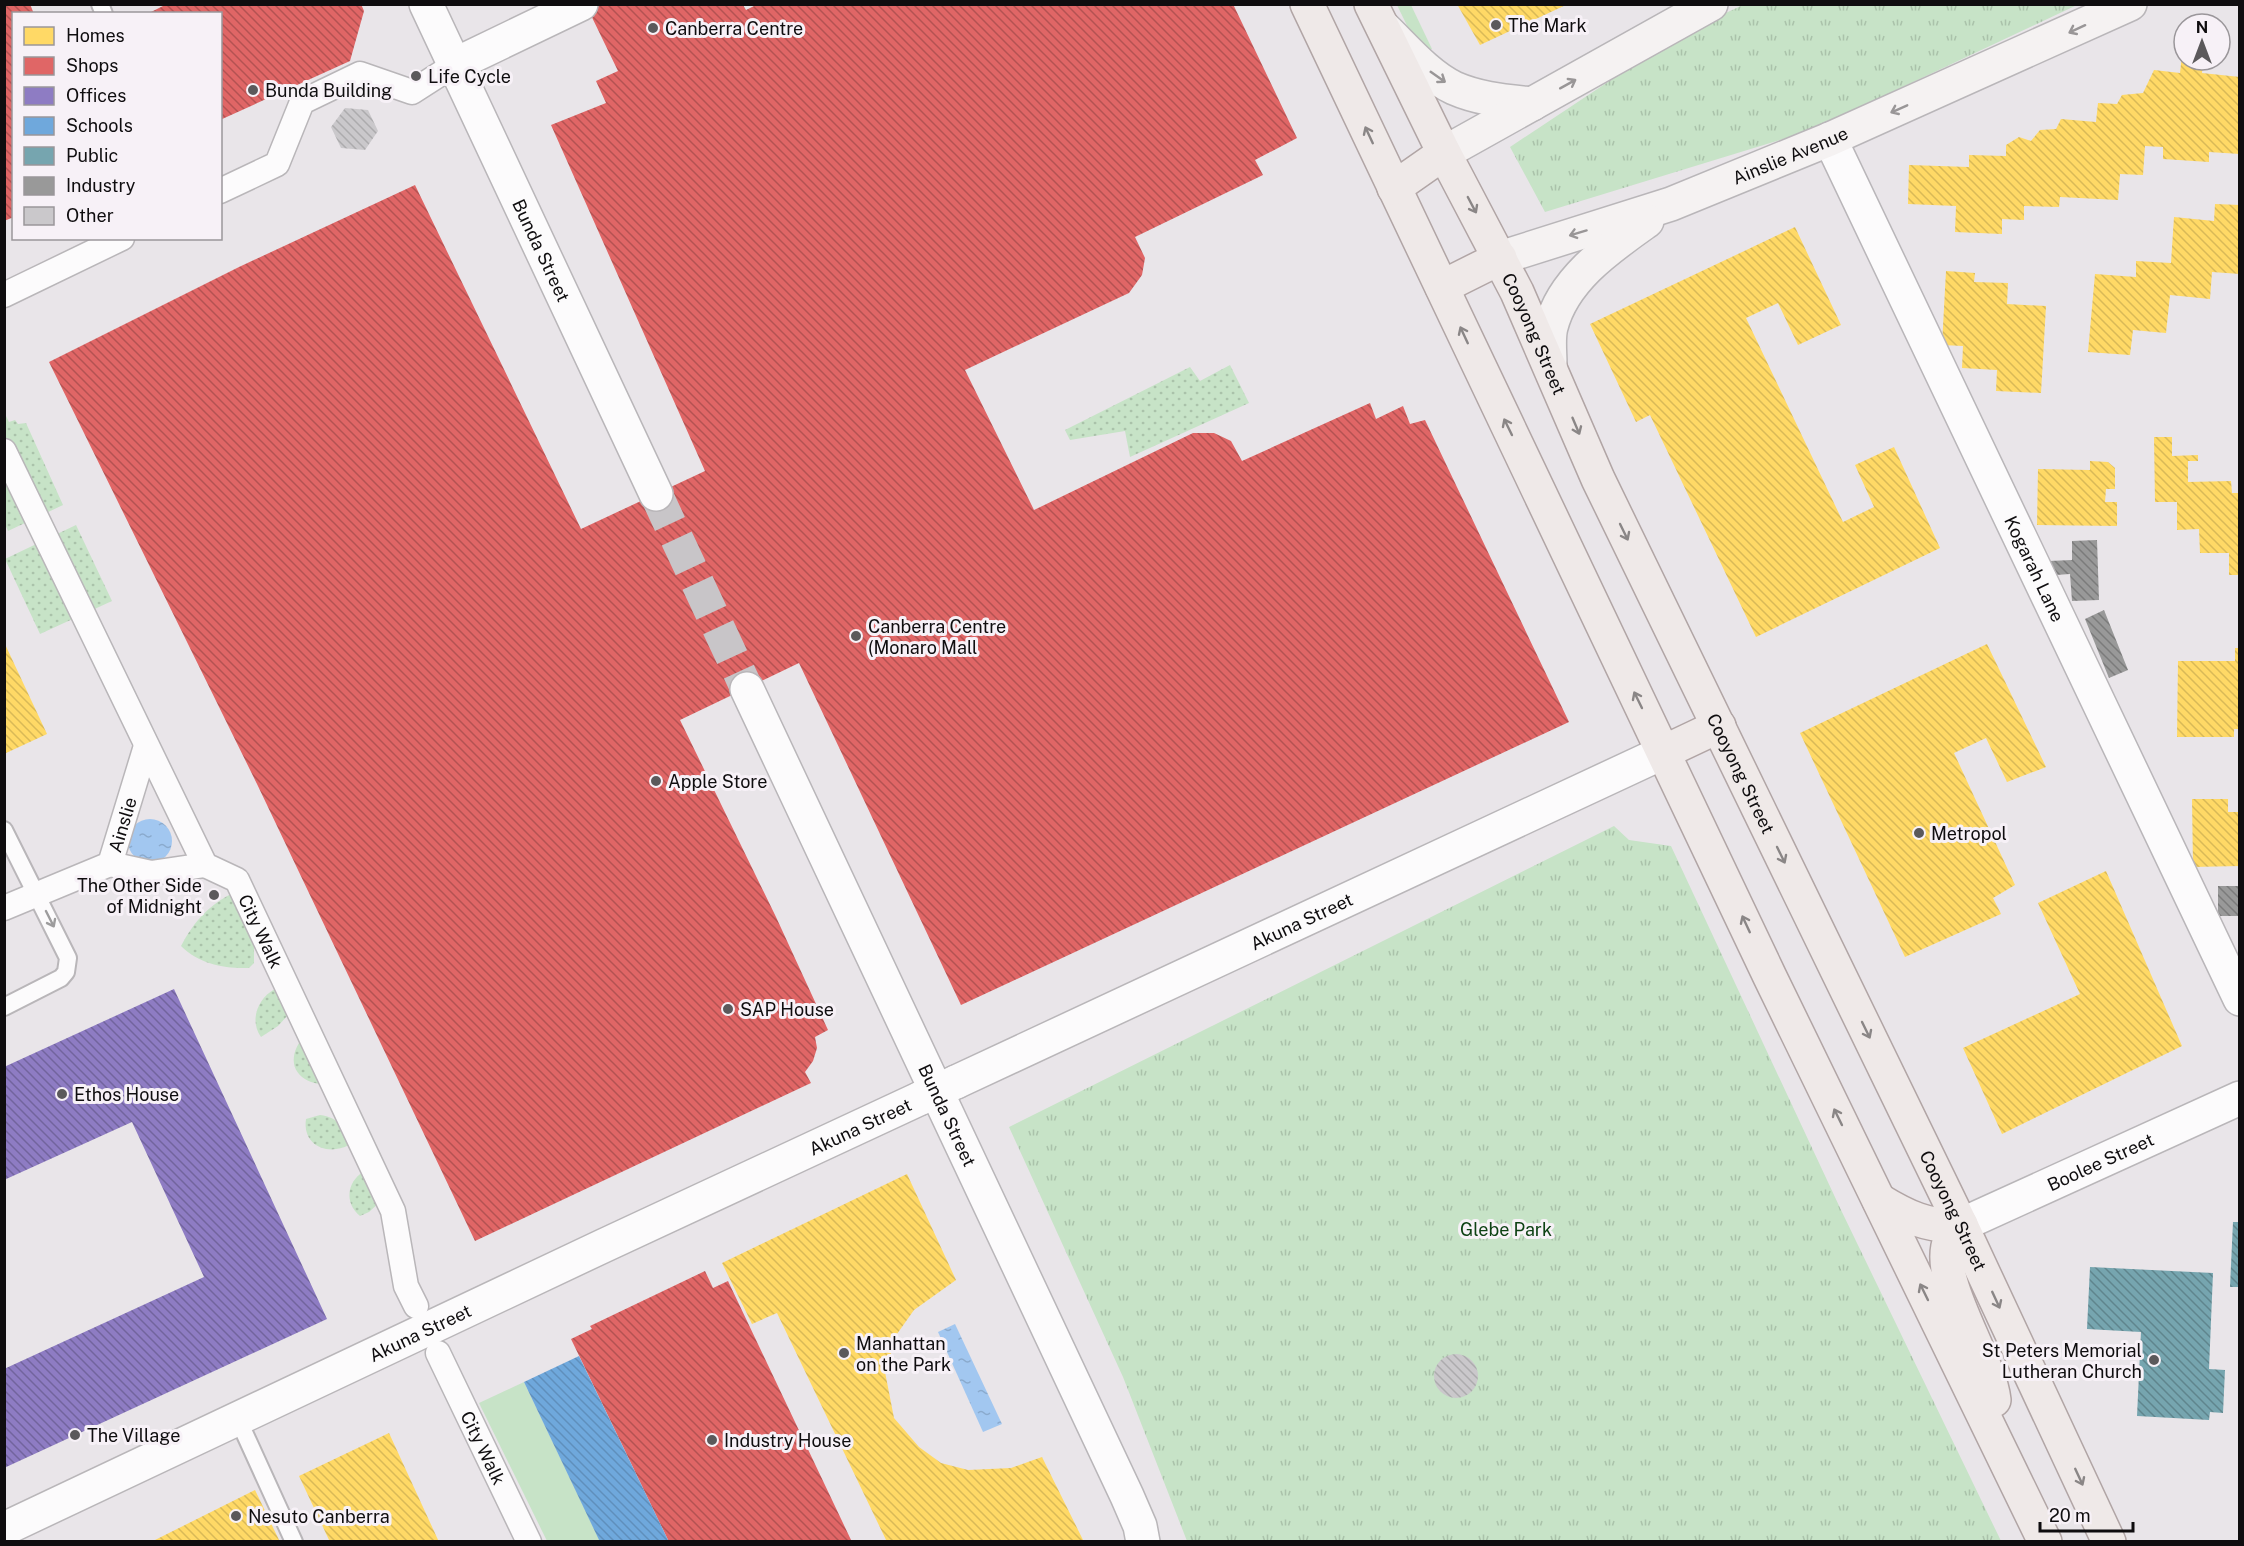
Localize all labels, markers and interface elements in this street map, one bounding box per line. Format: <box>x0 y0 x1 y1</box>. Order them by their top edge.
legend <box>12 12 222 240</box>
north arrow <box>2172 12 2232 72</box>
place label: The Mark <box>1508 15 1587 36</box>
place label: Canberra Centre <box>665 18 803 39</box>
marker: The Mark <box>1489 18 1503 32</box>
text: N <box>2196 18 2208 37</box>
marker: Canberra Centre <box>646 21 660 35</box>
one-way arrow <box>2068 24 2086 36</box>
text: Homes <box>66 25 125 46</box>
text: Shops <box>66 55 118 76</box>
place label: Life Cycle <box>428 66 511 87</box>
marker: Life Cycle <box>409 69 423 83</box>
one-way arrow <box>1430 71 1446 83</box>
one-way arrow <box>1559 78 1577 89</box>
place label: Bunda Building <box>265 80 392 101</box>
marker: Bunda Building <box>246 83 260 97</box>
text: Offices <box>66 85 126 106</box>
one-way arrow <box>1890 103 1908 115</box>
text: Schools <box>66 115 133 136</box>
street label: Ainslie Avenue <box>1729 122 1851 188</box>
one-way arrow <box>1362 126 1374 144</box>
text: Public <box>66 145 118 166</box>
text: Industry <box>66 175 136 196</box>
street label: Bunda Street <box>509 196 575 305</box>
one-way arrow <box>1466 196 1478 213</box>
text: Other <box>66 205 114 226</box>
one-way arrow <box>1569 228 1588 239</box>
street label: Cooyong Street <box>1498 269 1571 398</box>
one-way arrow <box>1457 326 1469 344</box>
one-way arrow <box>1571 416 1582 435</box>
one-way arrow <box>1501 418 1513 436</box>
street label: Kogarah Lane <box>2001 512 2069 625</box>
one-way arrow <box>1618 522 1630 540</box>
place label: Canberra Centre (Monaro Mall <box>868 616 1006 658</box>
marker: Canberra Centre (Monaro Mall <box>849 629 863 643</box>
one-way arrow <box>1632 691 1644 709</box>
street label: Cooyong Street <box>1703 710 1779 837</box>
place label: Apple Store <box>668 771 767 792</box>
marker: Apple Store <box>649 774 663 788</box>
street label: Ainslie <box>104 794 140 855</box>
place label: Metropol <box>1931 823 2007 844</box>
marker: Metropol <box>1912 826 1926 840</box>
one-way arrow <box>1775 845 1787 863</box>
place label: The Other Side of Midnight <box>77 875 202 917</box>
marker: The Other Side of Midnight <box>207 888 221 902</box>
street label: Akuna Street <box>1247 888 1356 954</box>
street label: City Walk <box>235 891 287 971</box>
one-way arrow <box>44 910 56 928</box>
one-way arrow <box>1739 916 1751 934</box>
place label: SAP House <box>740 999 834 1020</box>
marker: SAP House <box>721 1002 735 1016</box>
one-way arrow <box>1860 1021 1872 1039</box>
street label: Bunda Street <box>915 1061 981 1170</box>
place label: Ethos House <box>74 1084 179 1105</box>
marker: Ethos House <box>55 1087 69 1101</box>
street label: Akuna Street <box>805 1094 915 1159</box>
one-way arrow <box>1832 1109 1844 1127</box>
street label: Boolee Street <box>2044 1128 2157 1195</box>
street label: Cooyong Street <box>1916 1147 1991 1274</box>
park label: Glebe Park <box>1460 1219 1552 1240</box>
one-way arrow <box>1918 1284 1929 1302</box>
one-way arrow <box>1991 1291 2003 1309</box>
street label: Akuna Street <box>365 1299 474 1366</box>
place label: Manhattan on the Park <box>856 1333 951 1375</box>
place label: St Peters Memorial Lutheran Church <box>1982 1340 2142 1382</box>
marker: Manhattan on the Park <box>837 1346 851 1360</box>
marker: St Peters Memorial Lutheran Church <box>2147 1353 2161 1367</box>
street label: City Walk <box>457 1407 510 1488</box>
place label: The Village <box>87 1425 180 1446</box>
marker: The Village <box>68 1428 82 1442</box>
place label: Industry House <box>724 1430 851 1451</box>
marker: Industry House <box>705 1433 719 1447</box>
one-way arrow <box>2073 1467 2085 1485</box>
scale bar <box>2040 1495 2133 1533</box>
text: 20 m <box>2049 1505 2091 1526</box>
place label: Nesuto Canberra <box>248 1506 390 1527</box>
marker: Nesuto Canberra <box>229 1509 243 1523</box>

